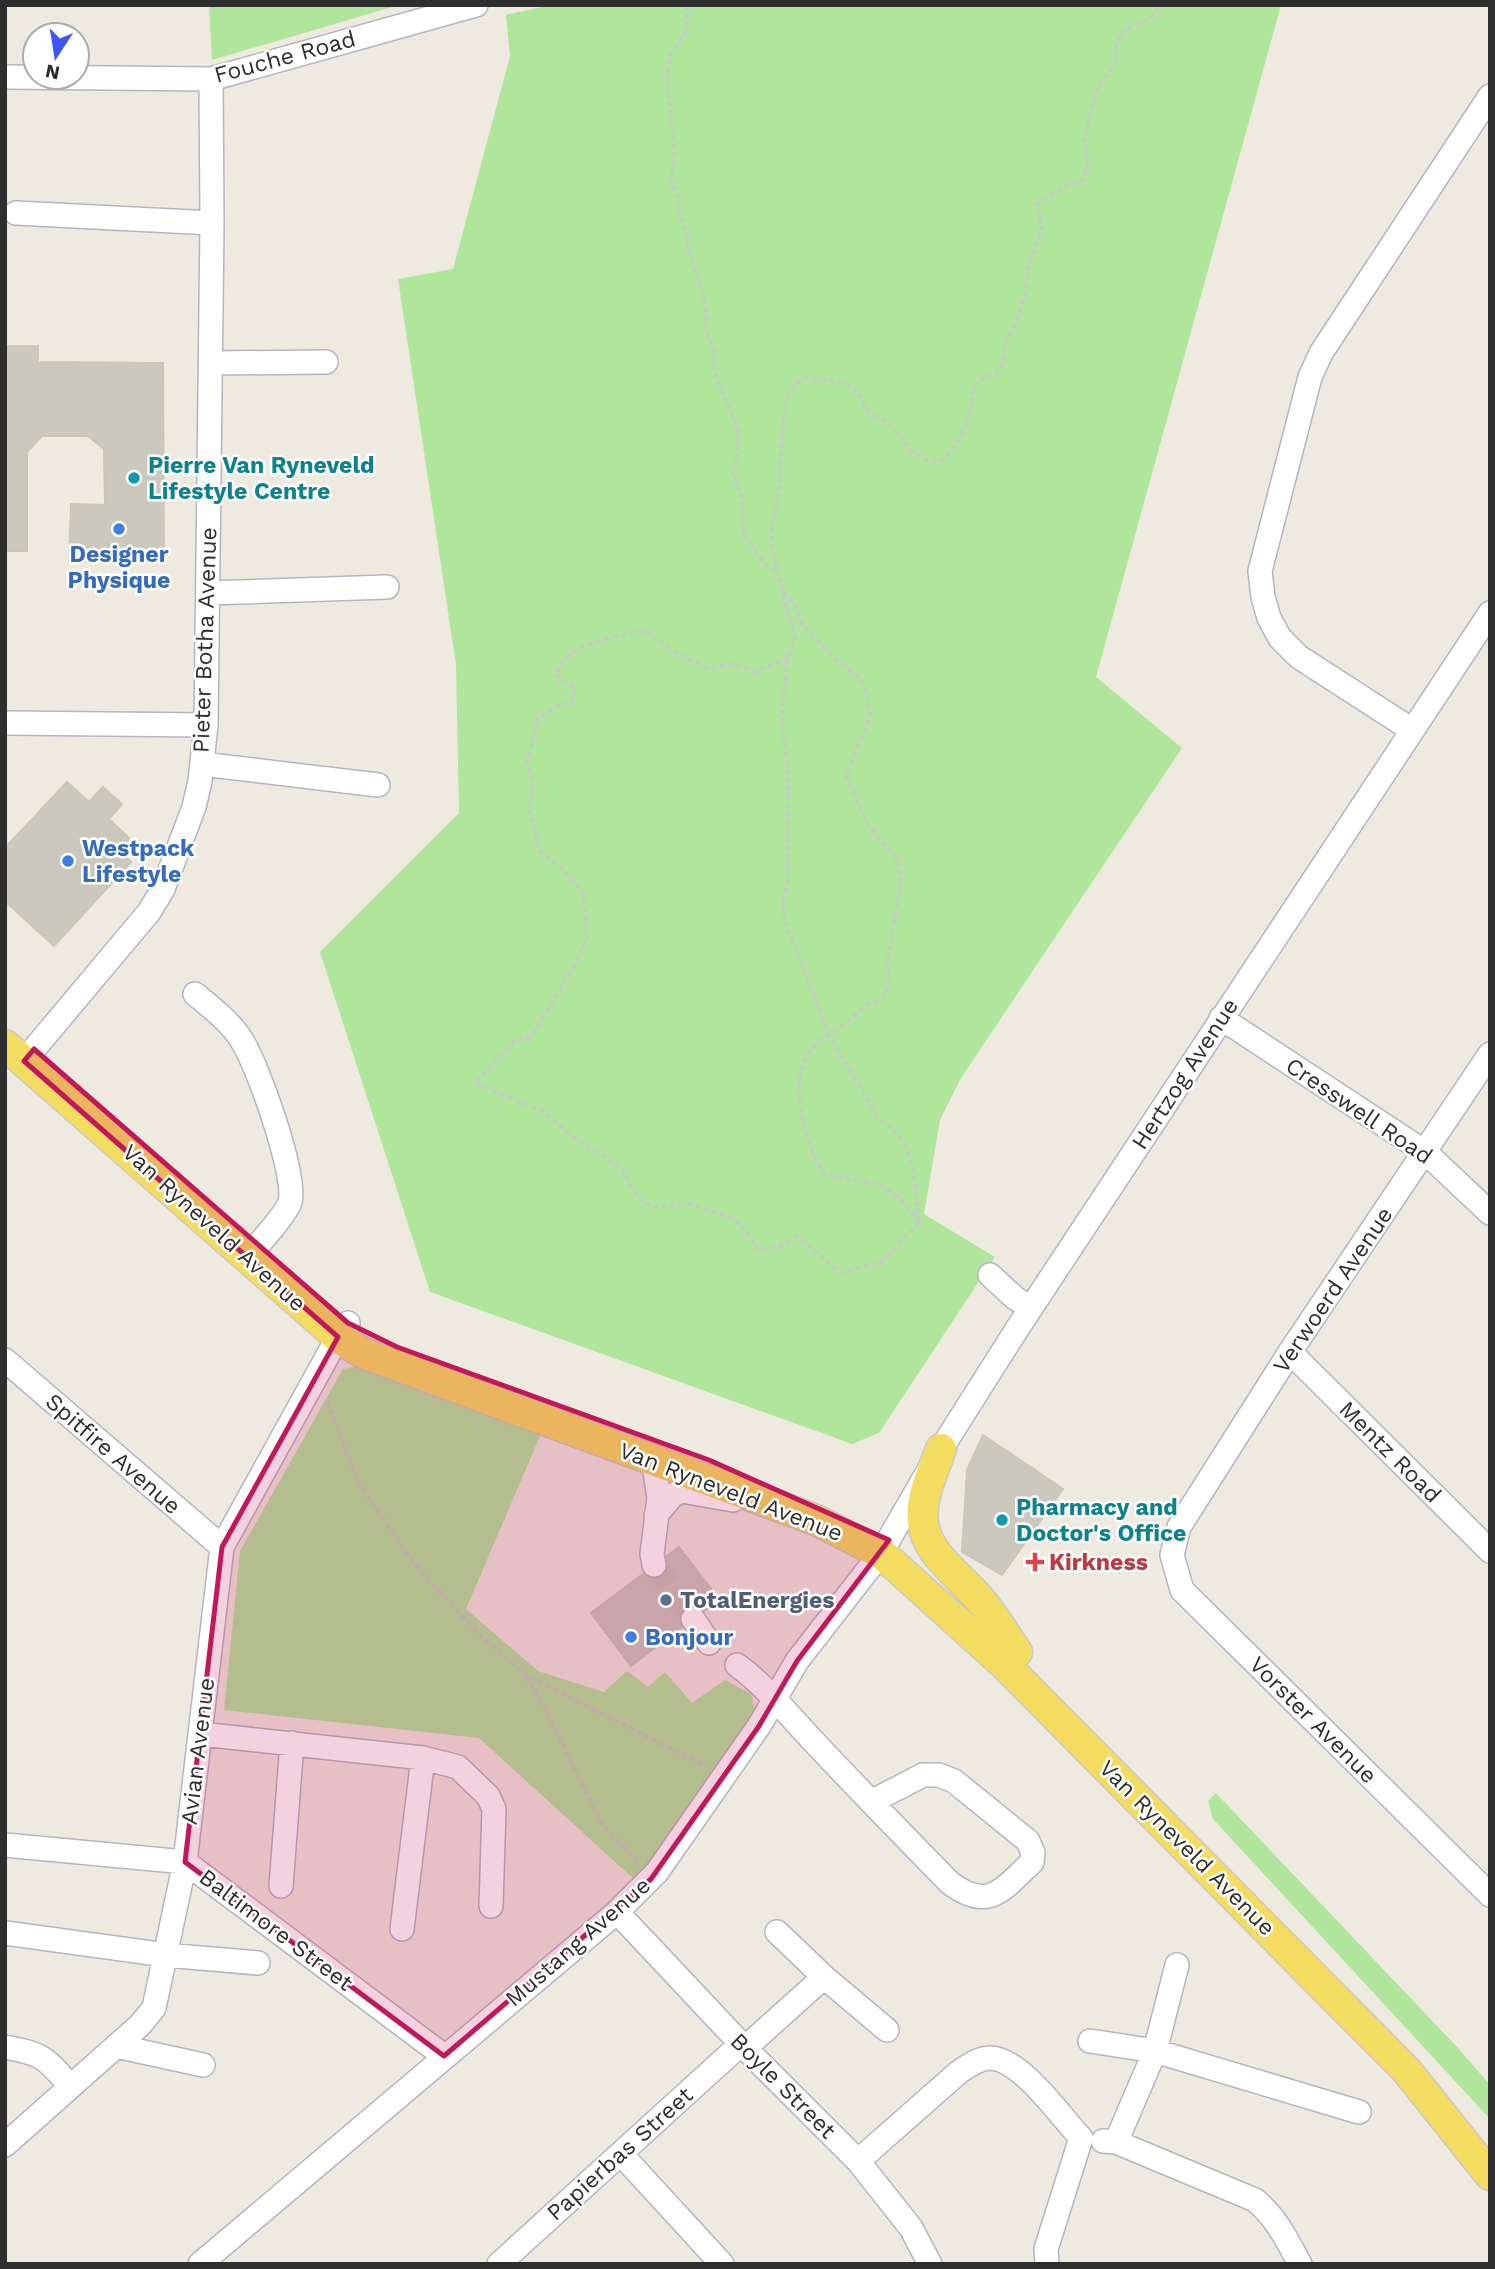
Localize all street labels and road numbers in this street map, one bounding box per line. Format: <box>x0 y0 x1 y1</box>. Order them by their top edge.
street label: Fouche Road <box>211 25 359 89</box>
street label: Pieter Botha Avenue <box>188 527 222 753</box>
street label: Hertzog Avenue <box>1126 993 1244 1155</box>
street label: Cresswell Road <box>1281 1052 1437 1170</box>
street label: Van Ryneveld Avenue <box>117 1139 311 1317</box>
street label: Verwoerd Avenue <box>1268 1202 1398 1378</box>
street label: Spitfire Avenue <box>40 1388 186 1520</box>
street label: Mentz Road <box>1334 1396 1446 1508</box>
street label: Van Ryneveld Avenue <box>615 1437 847 1547</box>
street label: Vorster Avenue <box>1244 1651 1382 1789</box>
street label: Avian Avenue <box>176 1676 220 1826</box>
street label: Van Ryneveld Avenue <box>1094 1755 1280 1941</box>
street label: Baltimore Street <box>194 1863 358 1997</box>
street label: Mustang Avenue <box>500 1872 656 2012</box>
street label: Boyle Street <box>725 2028 841 2144</box>
street label: Papierbas Street <box>542 2081 699 2227</box>

